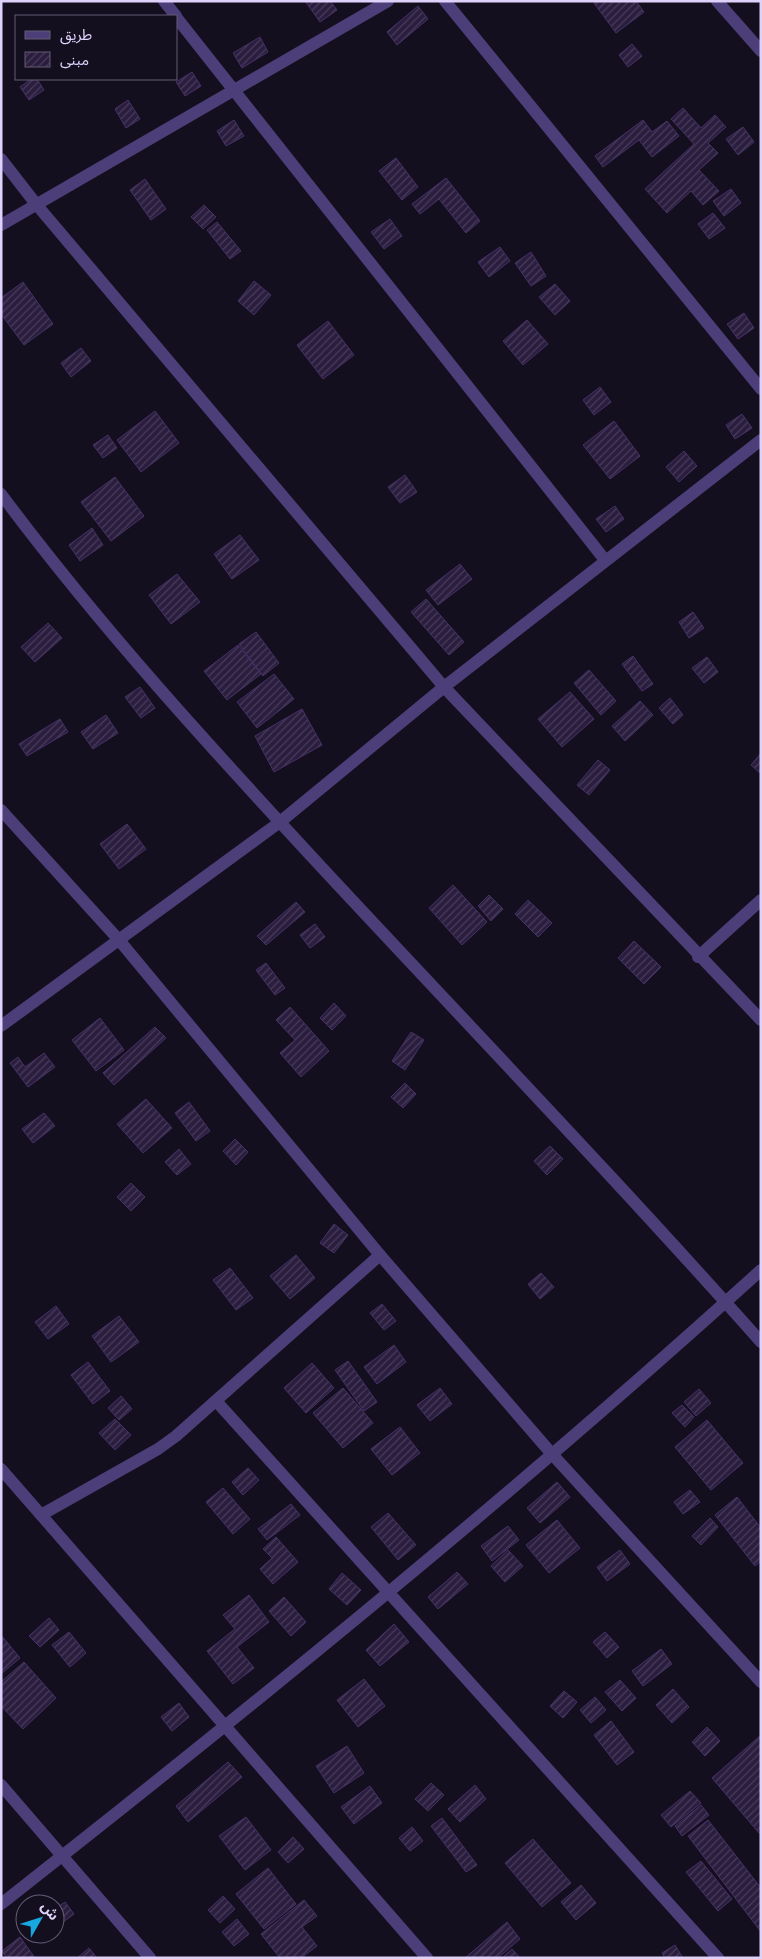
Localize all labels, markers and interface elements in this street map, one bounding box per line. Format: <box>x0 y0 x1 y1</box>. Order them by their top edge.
legend <box>15 15 178 80</box>
text: طريق <box>60 24 92 45</box>
text: مبنى <box>60 49 89 70</box>
north arrow <box>15 1894 65 1944</box>
text: ش <box>37 1898 63 1924</box>

